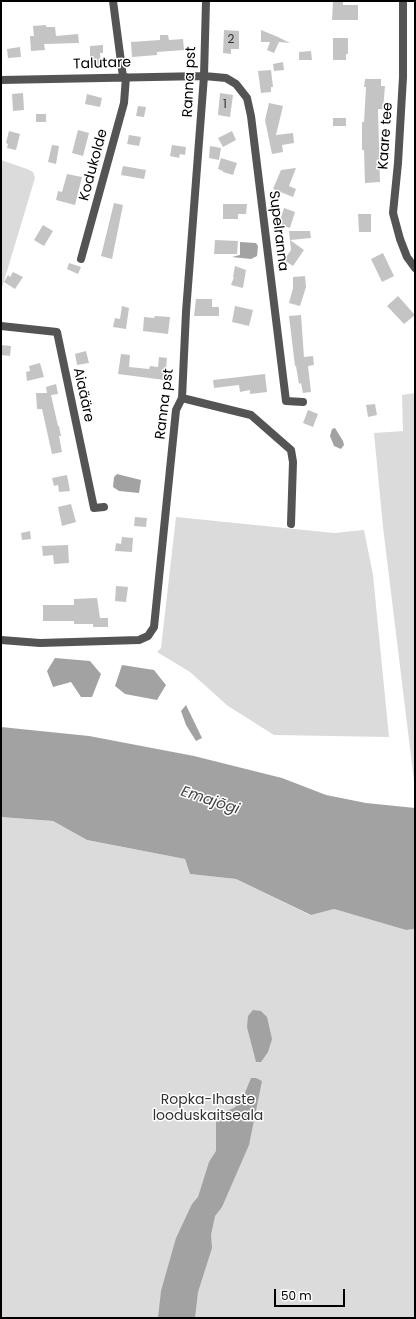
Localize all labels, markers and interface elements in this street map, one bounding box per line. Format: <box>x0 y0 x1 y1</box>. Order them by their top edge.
house number: 2 <box>228 33 234 47</box>
street label: Ranna pst <box>180 46 200 118</box>
street label: Talutare <box>73 55 131 73</box>
house number: 1 <box>223 98 227 112</box>
street label: Kaare tee <box>375 102 397 170</box>
street label: Kodukolde <box>76 127 112 203</box>
street label: Supelranna <box>265 190 291 272</box>
street label: Aiaääre <box>69 366 97 424</box>
street label: Ranna pst <box>152 368 178 440</box>
water label: Emajõgi <box>178 783 242 819</box>
park label: Ropka-Ihaste looduskaitseala <box>153 1092 263 1124</box>
scale bar <box>276 1281 347 1307</box>
text: 50 m <box>281 1287 312 1304</box>

